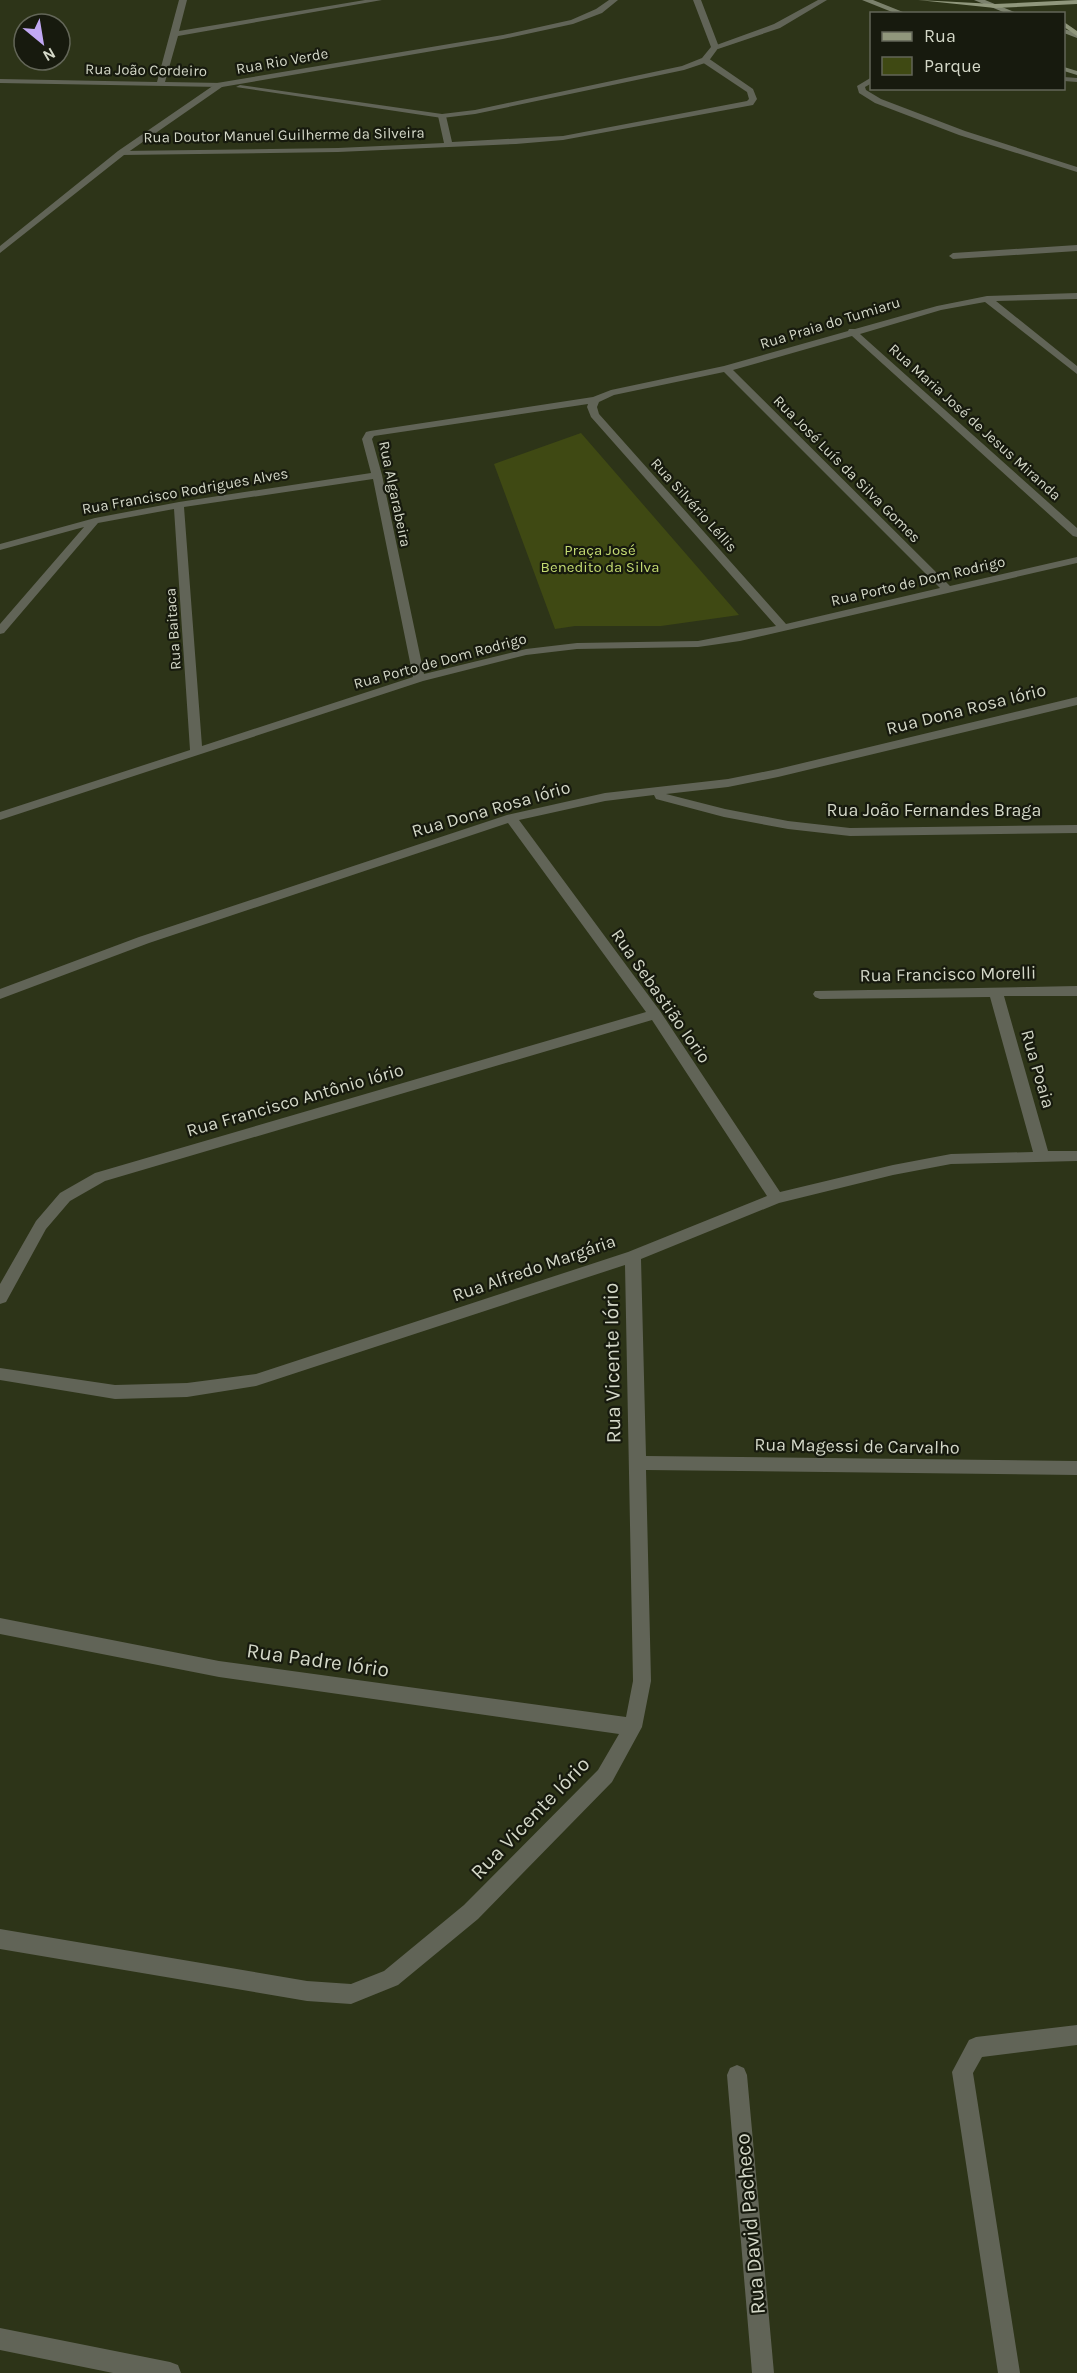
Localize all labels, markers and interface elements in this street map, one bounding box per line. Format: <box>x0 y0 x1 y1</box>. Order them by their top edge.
north arrow <box>12 12 72 72</box>
legend <box>870 12 1065 90</box>
text: Rua <box>924 25 956 47</box>
text: N <box>40 43 59 66</box>
street label: Rua Rio Verde <box>235 44 329 78</box>
text: Parque <box>924 55 981 77</box>
street label: Rua João Cordeiro <box>85 60 207 80</box>
street label: Rua Doutor Manuel Guilherme da Silveira <box>143 124 425 146</box>
street label: Rua Praia do Tumiaru <box>758 293 902 353</box>
street label: Rua Maria José de Jesus Miranda <box>885 340 1065 504</box>
street label: Rua José Luís da Silva Gomes <box>770 392 924 546</box>
street label: Rua Algarabeira <box>375 439 415 549</box>
street label: Rua Silvério Léllis <box>647 454 741 556</box>
street label: Rua Francisco Rodrigues Alves <box>80 464 290 518</box>
park label: Praça José Benedito da Silva <box>541 541 659 576</box>
street label: Rua Porto de Dom Rodrigo <box>829 552 1007 610</box>
street label: Rua Baitaca <box>161 587 185 671</box>
street label: Rua Porto de Dom Rodrigo <box>352 629 528 693</box>
street label: Rua Dona Rosa Iório <box>884 678 1048 740</box>
street label: Rua Dona Rosa Iório <box>409 776 573 842</box>
street label: Rua João Fernandes Braga <box>827 799 1041 821</box>
street label: Rua Sebastião Iorio <box>606 925 716 1067</box>
street label: Rua Francisco Morelli <box>860 961 1036 987</box>
street label: Rua Poaia <box>1016 1027 1060 1111</box>
street label: Rua Francisco Antônio Iório <box>184 1058 406 1142</box>
street label: Rua Alfredo Margária <box>449 1230 619 1306</box>
street label: Rua Vicente Iório <box>599 1282 625 1444</box>
street label: Rua Magessi de Carvalho <box>754 1433 960 1459</box>
street label: Rua Padre Iório <box>245 1638 391 1682</box>
street label: Rua Vicente Iório <box>466 1752 594 1884</box>
street label: Rua David Pacheco <box>730 2133 770 2315</box>

